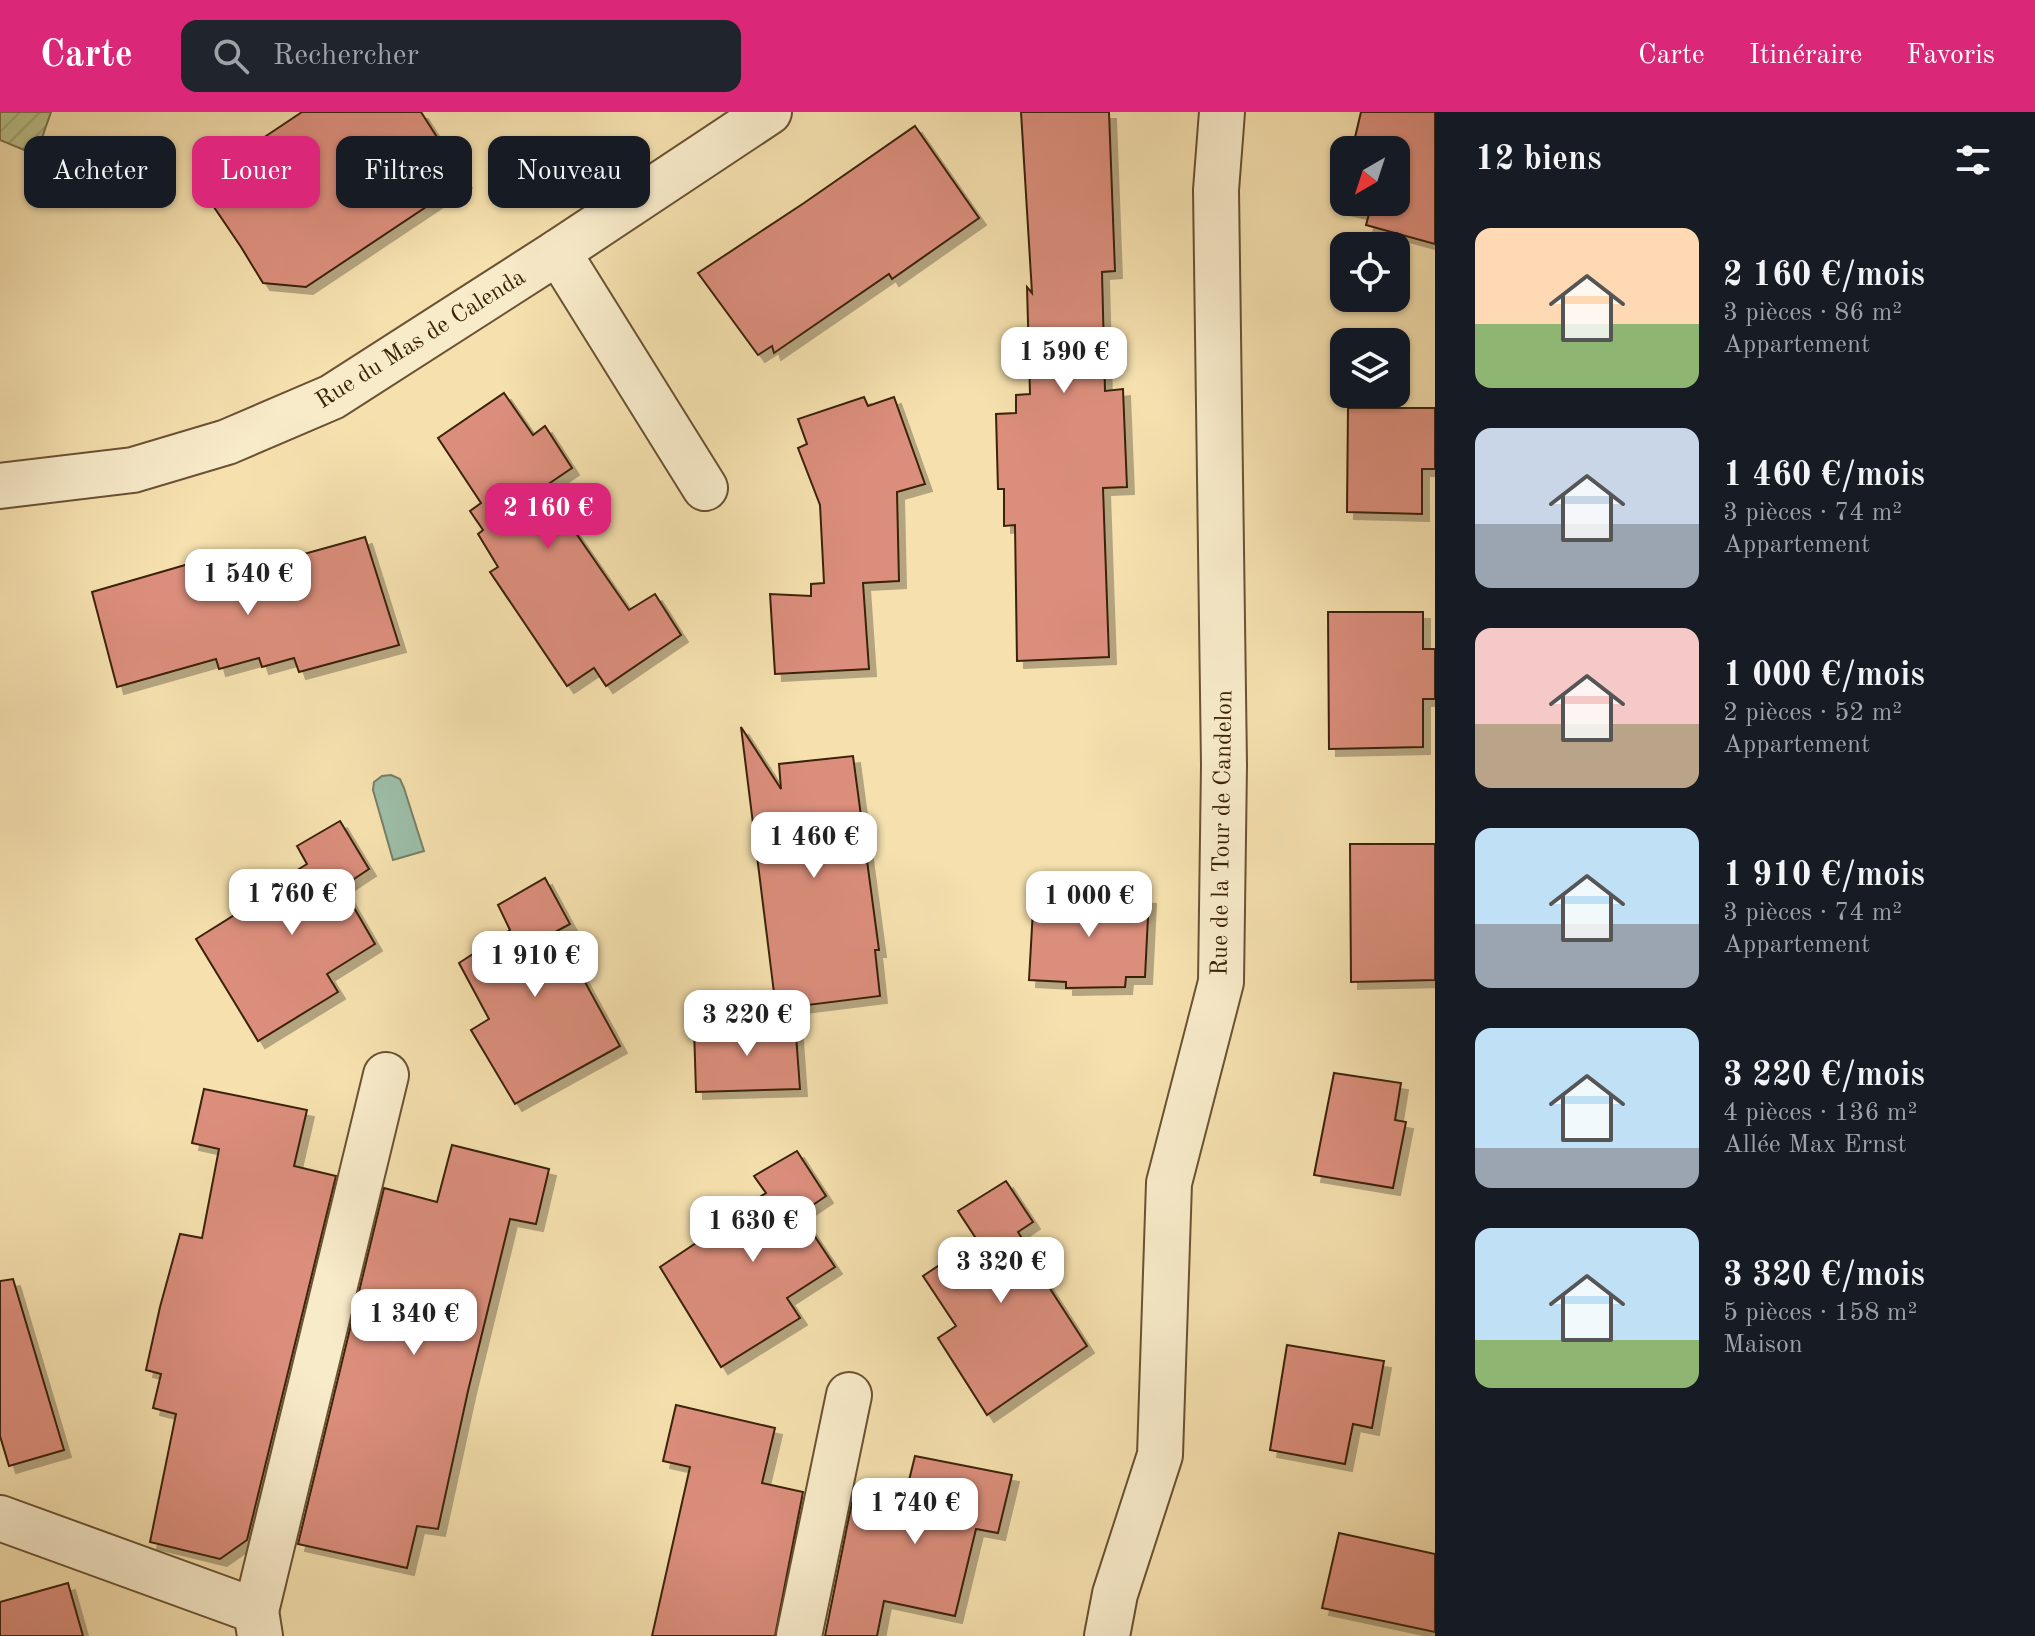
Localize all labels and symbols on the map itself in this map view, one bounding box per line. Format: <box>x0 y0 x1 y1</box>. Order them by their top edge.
north arrow <box>1330 136 1410 216</box>
street label: Rue du Mas de Calenda <box>312 265 530 414</box>
pin: 1 590 € <box>990 327 1138 395</box>
pin: 2 160 € <box>474 483 622 551</box>
pin: 1 540 € <box>174 549 322 617</box>
street label: Rue de la Tour de Candelon <box>1209 690 1237 976</box>
pin: 1 460 € <box>740 812 888 880</box>
pin: 1 760 € <box>218 869 366 937</box>
pin: 1 000 € <box>1015 871 1163 939</box>
pin: 1 910 € <box>461 931 609 999</box>
pin: 3 220 € <box>673 990 821 1058</box>
pin: 1 630 € <box>679 1196 827 1264</box>
pin: 3 320 € <box>927 1237 1075 1305</box>
pin: 1 340 € <box>340 1289 488 1357</box>
pin: 1 740 € <box>841 1478 989 1546</box>

